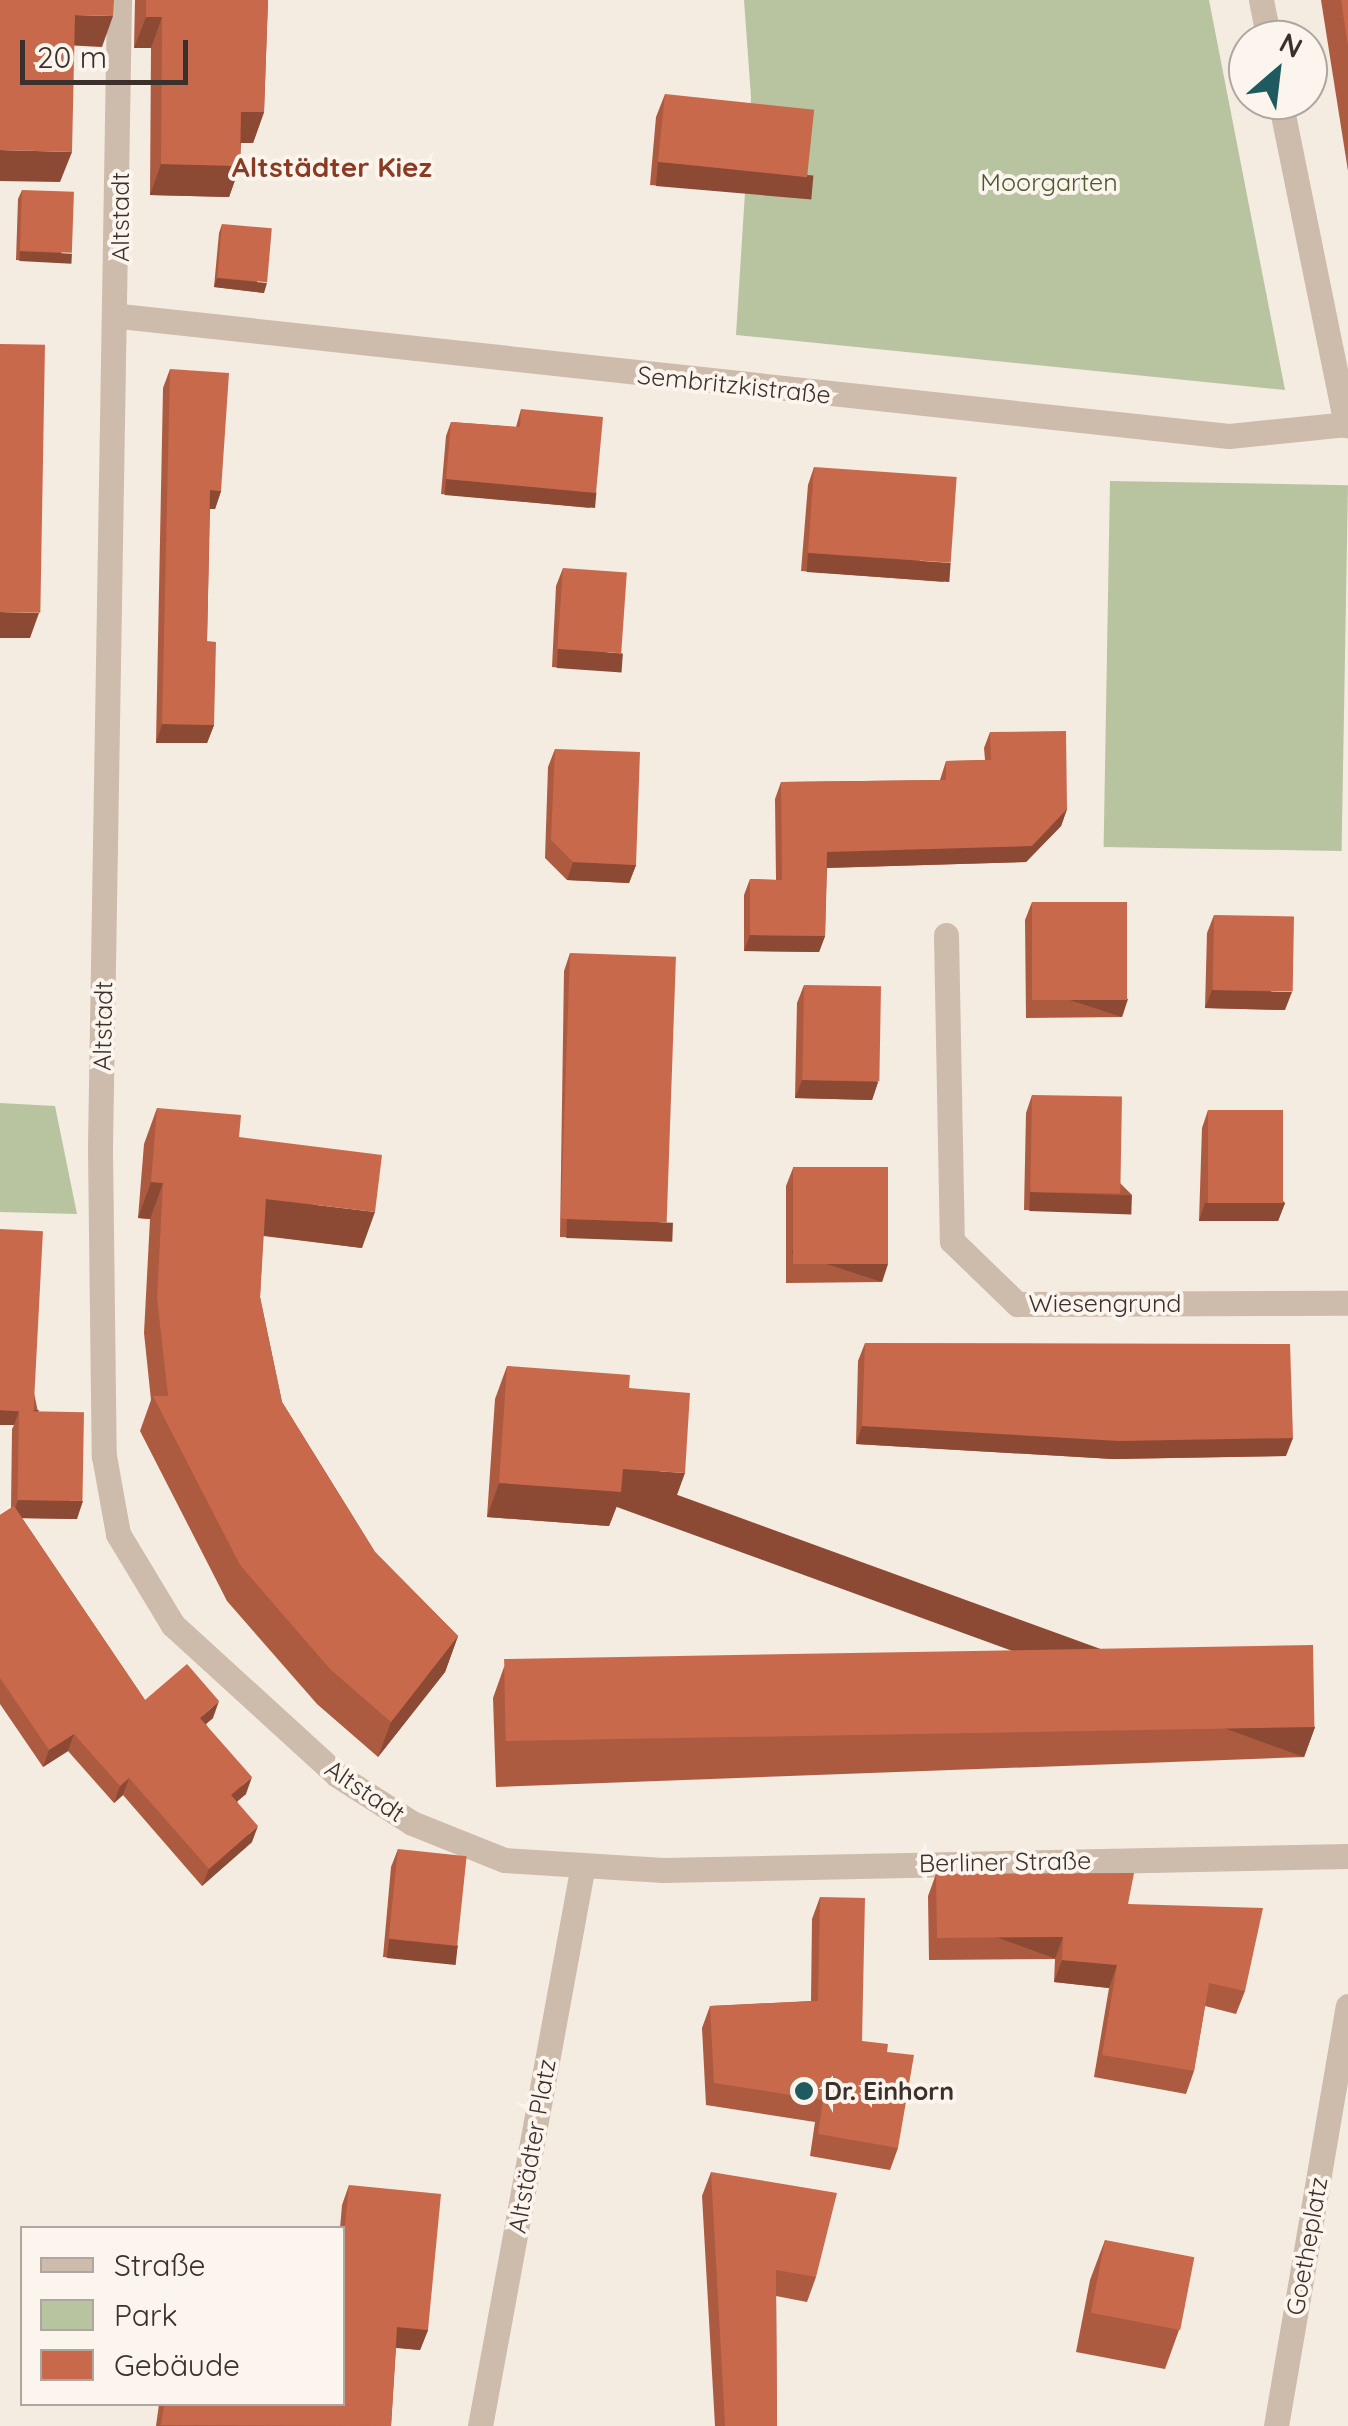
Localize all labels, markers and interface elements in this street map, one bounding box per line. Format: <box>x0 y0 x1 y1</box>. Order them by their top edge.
scale bar <box>25 20 192 82</box>
north arrow <box>1228 20 1328 120</box>
text: N <box>1274 25 1309 65</box>
text: 20 m <box>37 38 107 76</box>
district label: Altstädter Kiez <box>232 150 432 184</box>
park label: Moorgarten <box>980 167 1118 197</box>
street label: Altstadt <box>105 172 135 262</box>
street label: Sembritzkistraße <box>636 360 832 410</box>
street label: Altstadt <box>87 981 119 1071</box>
street label: Wiesengrund <box>1029 1288 1181 1318</box>
street label: Altstadt <box>319 1753 411 1829</box>
street label: Berliner Straße <box>919 1845 1091 1879</box>
street label: Altstädter Platz <box>502 2056 562 2236</box>
place label: Dr. Einhorn <box>824 2076 954 2106</box>
marker: Dr. Einhorn <box>793 2080 815 2102</box>
street label: Goetheplatz <box>1280 2175 1334 2317</box>
legend <box>20 2226 345 2406</box>
text: Straße <box>114 2246 206 2284</box>
text: Park <box>114 2296 178 2334</box>
text: Gebäude <box>114 2346 240 2384</box>

